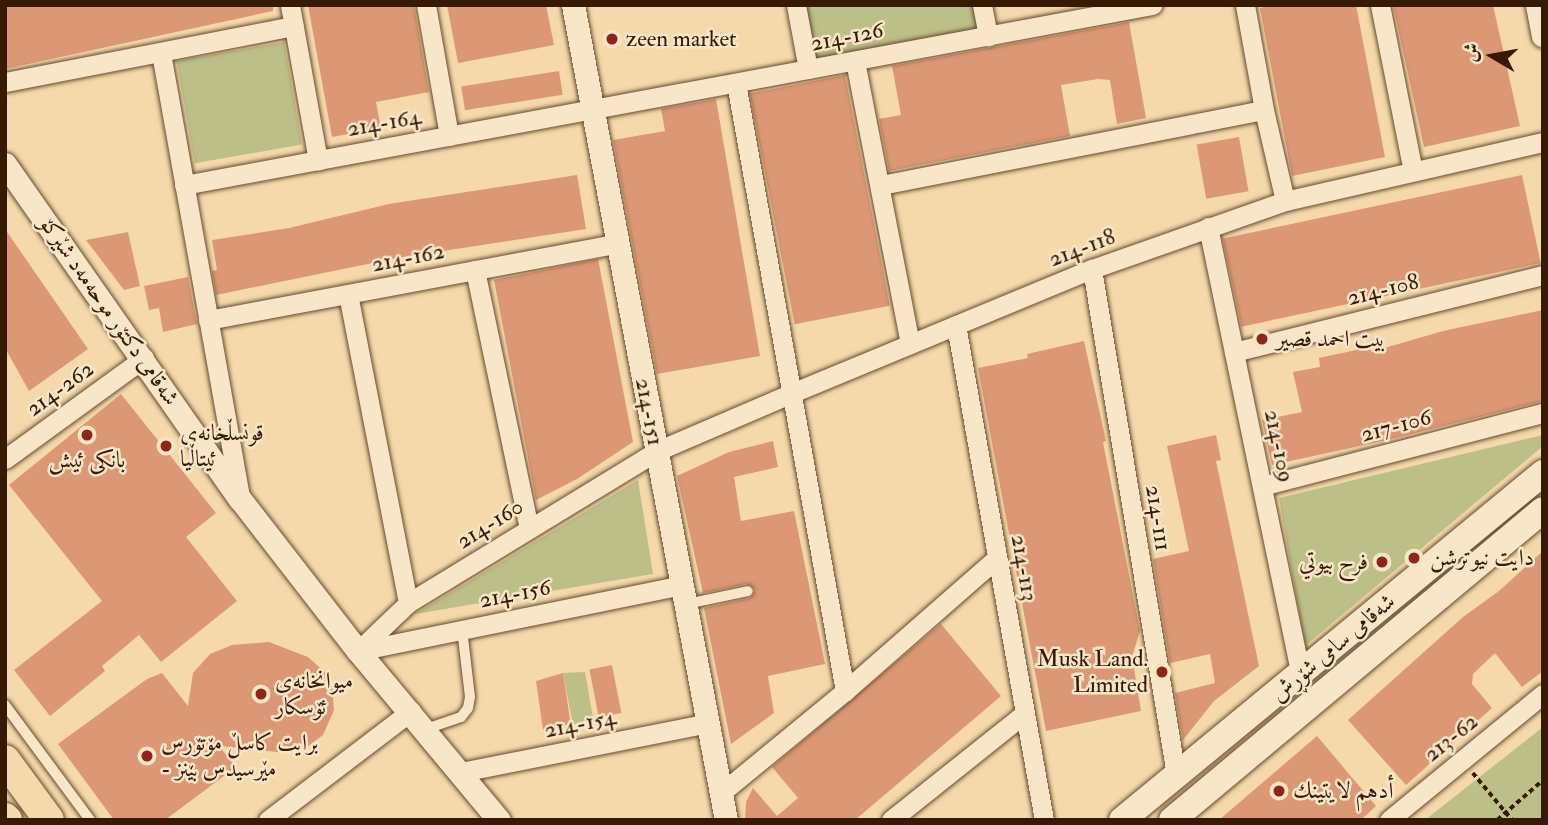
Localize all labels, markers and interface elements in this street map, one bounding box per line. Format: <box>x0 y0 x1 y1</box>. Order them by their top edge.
street label: 214-126 <box>808 16 886 58</box>
north arrow <box>1457 21 1527 91</box>
place label: zeen market <box>626 25 737 53</box>
marker: zeen market <box>604 31 620 47</box>
text: ش <box>1458 41 1485 64</box>
street label: 214-164 <box>345 103 423 143</box>
street label: شەقامی دکتۆر موحەمەد شێرکۆ <box>33 211 185 411</box>
street label: 214-118 <box>1045 223 1119 273</box>
street label: 214-162 <box>369 237 447 279</box>
street label: 214-108 <box>1344 268 1422 312</box>
place label: بيت احمد قصير <box>1276 325 1386 353</box>
marker: بيت احمد قصير <box>1254 331 1270 347</box>
street label: 214-262 <box>21 355 99 423</box>
street label: 214-151 <box>629 376 669 448</box>
street label: 217-106 <box>1358 403 1434 449</box>
street label: 214-109 <box>1258 407 1300 485</box>
place label: قونسڵخانەی ئیتاڵیا <box>180 419 264 473</box>
marker: بانکی ئیش <box>79 427 95 443</box>
marker: قونسڵخانەی ئیتاڵیا <box>158 438 174 454</box>
place label: بانکی ئیش <box>49 446 125 474</box>
street label: 214-111 <box>1139 483 1177 553</box>
street label: 214-160 <box>452 493 528 555</box>
street label: 214-113 <box>1005 532 1043 604</box>
place label: دايت نيوترشن <box>1430 544 1534 572</box>
place label: فرح بيوتي <box>1299 548 1368 576</box>
marker: دايت نيوترشن <box>1404 548 1424 568</box>
marker: فرح بيوتي <box>1374 554 1390 570</box>
street label: 214-156 <box>477 574 553 614</box>
street label: شەقامی سامی شۆڕش <box>1265 588 1401 708</box>
place label: Musk Land. Limited <box>1037 645 1148 699</box>
marker: Musk Land. Limited <box>1154 664 1170 680</box>
place label: میوانخانەی ئۆسکار <box>275 667 353 721</box>
marker: میوانخانەی ئۆسکار <box>253 686 269 702</box>
street label: 214-154 <box>542 704 618 744</box>
street label: 213-62 <box>1418 708 1484 768</box>
place label: برایت کاسڵ مۆتۆرس - مێرسیدس بێنز <box>161 729 318 783</box>
marker: برایت کاسڵ مۆتۆرس - مێرسیدس بێنز <box>139 748 155 764</box>
place label: أدهم لايتينك <box>1293 777 1394 805</box>
marker: أدهم لايتينك <box>1271 783 1287 799</box>

